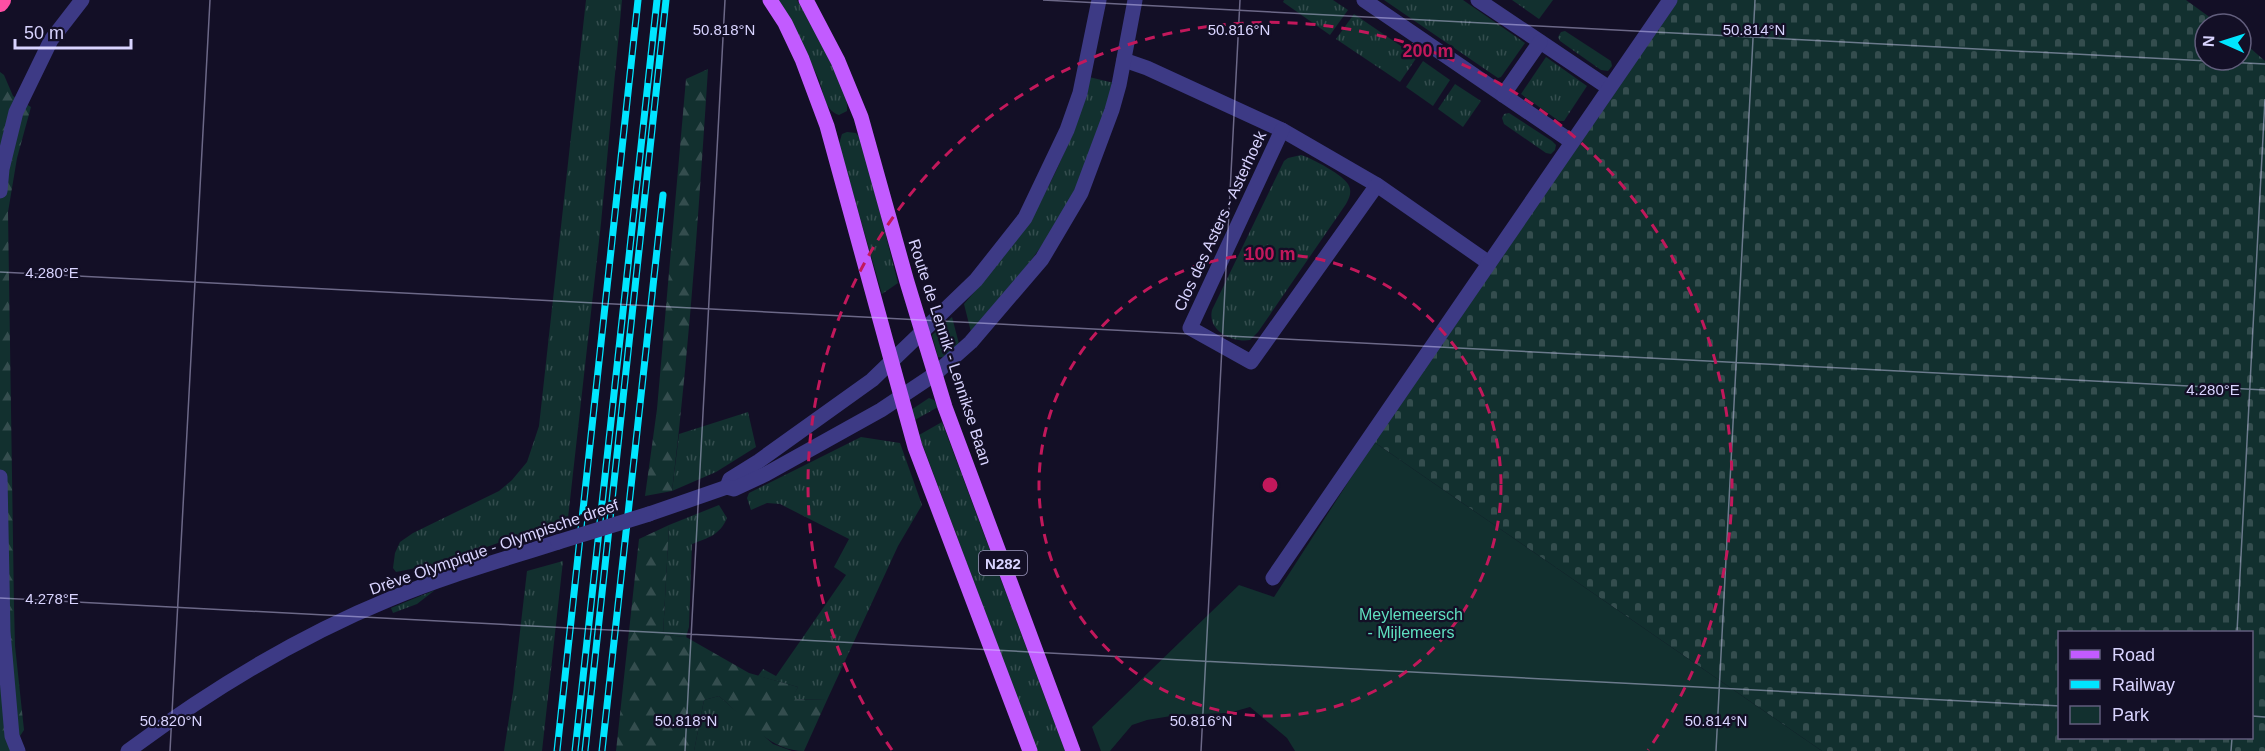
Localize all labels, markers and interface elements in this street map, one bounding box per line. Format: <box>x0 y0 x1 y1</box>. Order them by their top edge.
scale bar <box>15 12 130 50</box>
north arrow <box>2193 12 2253 72</box>
text: 50.818°N <box>693 21 755 38</box>
text: 50.816°N <box>1208 21 1270 38</box>
text: 50.814°N <box>1723 21 1785 38</box>
text: 50 m <box>24 23 64 43</box>
text: N <box>2200 35 2217 47</box>
text: 200 m <box>1402 41 1454 61</box>
street label: Clos des Asters - Asterhoek <box>1171 127 1270 314</box>
street label: Route de Lennik - Lennikse Baan <box>905 237 995 467</box>
text: 100 m <box>1244 244 1296 264</box>
text: 4.280°E <box>25 264 79 281</box>
text: 4.280°E <box>2186 381 2240 398</box>
centre of rings <box>1260 475 1280 495</box>
street label: Drève Olympique - Olympische dreef <box>367 496 621 598</box>
road number: N282 <box>979 551 1027 575</box>
text: 4.278°E <box>25 590 79 607</box>
park label: Meylemeersch - Mijlemeers <box>1359 606 1463 641</box>
legend <box>2058 631 2253 739</box>
text: Road <box>2112 645 2155 665</box>
text: Railway <box>2112 675 2175 695</box>
text: Park <box>2112 705 2150 725</box>
text: 50.820°N <box>140 712 202 729</box>
text: 50.818°N <box>655 712 717 729</box>
text: 50.816°N <box>1170 712 1232 729</box>
text: 50.814°N <box>1685 712 1747 729</box>

